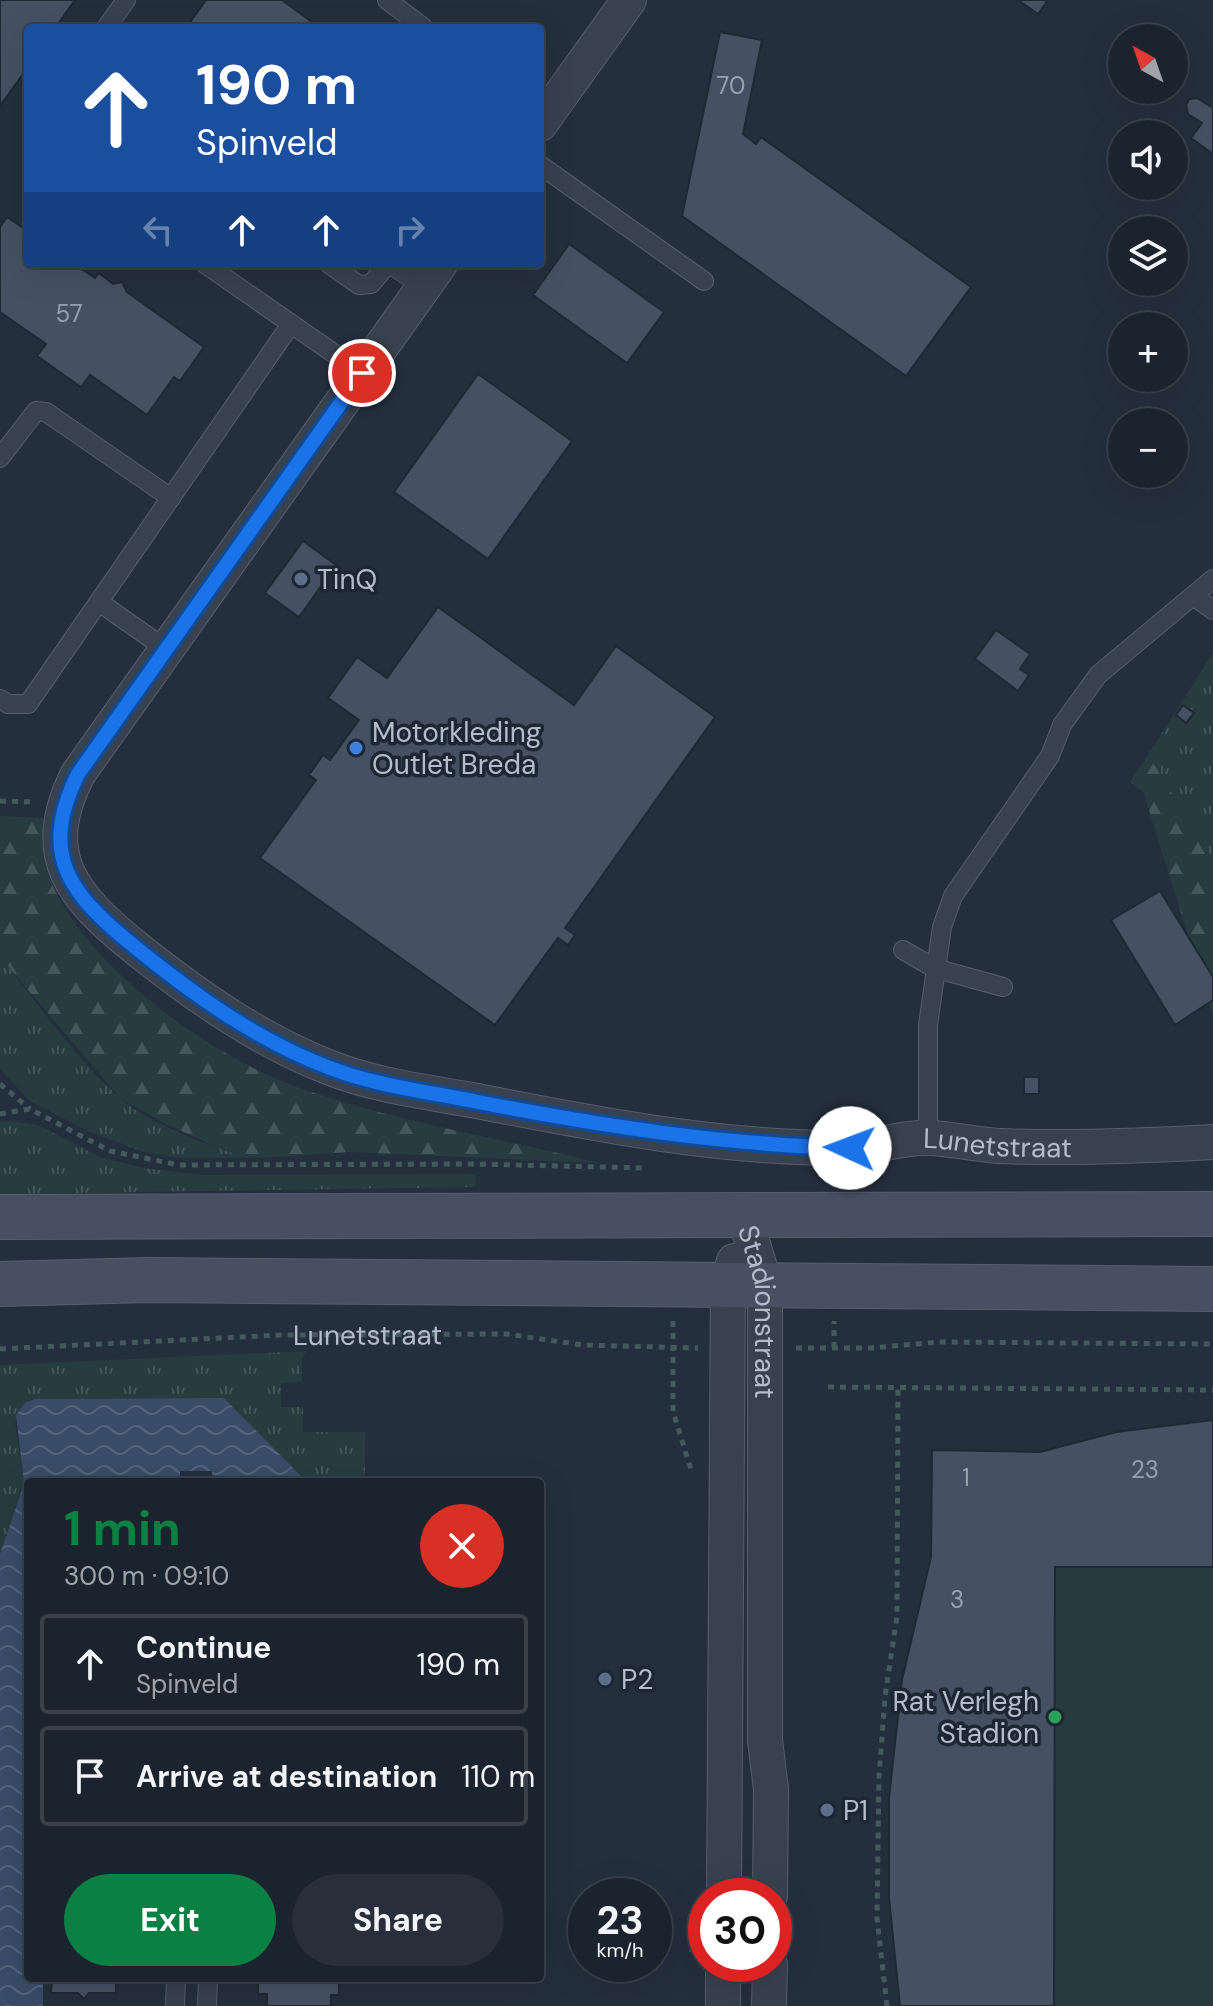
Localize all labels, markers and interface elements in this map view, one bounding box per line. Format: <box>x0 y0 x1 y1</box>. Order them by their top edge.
north arrow <box>1108 24 1188 104</box>
map controls <box>1108 24 1188 488</box>
text: 190 m <box>196 48 357 121</box>
icon: ahead <box>64 56 168 160</box>
house number: 70 <box>717 70 745 101</box>
text: Spinveld <box>196 119 337 166</box>
button: sound <box>1108 120 1188 200</box>
icon: left <box>136 208 180 252</box>
icon: ahead <box>220 208 264 252</box>
icon: ahead <box>304 208 348 252</box>
icon: right <box>388 208 432 252</box>
button: layers <box>1108 216 1188 296</box>
house number: 57 <box>55 298 83 329</box>
button: + <box>1108 312 1188 392</box>
pin <box>328 339 396 407</box>
icon: arrive <box>340 351 384 395</box>
button: − <box>1108 408 1188 488</box>
place label: TinQ <box>317 561 377 598</box>
marker: TinQ <box>292 570 310 588</box>
place label: Motorkleding Outlet Breda <box>372 714 541 783</box>
marker: Motorkleding Outlet Breda <box>347 739 365 757</box>
position arrow <box>808 1106 892 1190</box>
street label: Lunetstraat <box>923 1120 1072 1166</box>
street label: Stadionstraat <box>729 1221 783 1399</box>
street label: Lunetstraat <box>293 1316 442 1354</box>
house number: 23 <box>1131 1454 1159 1485</box>
house number: 1 <box>962 1462 970 1493</box>
text: 1 min <box>64 1497 181 1560</box>
button: close <box>420 1504 504 1588</box>
text: 300 m · 09:10 <box>64 1559 229 1593</box>
house number: 3 <box>950 1584 964 1615</box>
text: Continue <box>136 1628 271 1667</box>
icon: ahead <box>68 1642 112 1686</box>
text: 190 m <box>417 1645 500 1684</box>
place label: P2 <box>621 1661 653 1698</box>
text: Spinveld <box>136 1667 238 1701</box>
marker: P2 <box>596 1670 614 1688</box>
place label: Rat Verlegh Stadion <box>893 1683 1039 1752</box>
marker: Rat Verlegh Stadion <box>1046 1708 1064 1726</box>
icon: arrive <box>68 1754 112 1798</box>
text: Arrive at destination <box>136 1757 437 1796</box>
text: 110 m <box>461 1757 535 1796</box>
place label: P1 <box>843 1792 868 1829</box>
marker: P1 <box>818 1801 836 1819</box>
button: Exit <box>64 1874 276 1966</box>
button: Share <box>292 1874 504 1966</box>
speed limit sign: 30 <box>688 1878 792 1982</box>
text: 23 <box>596 1894 644 1946</box>
text: km/h <box>596 1937 644 1963</box>

